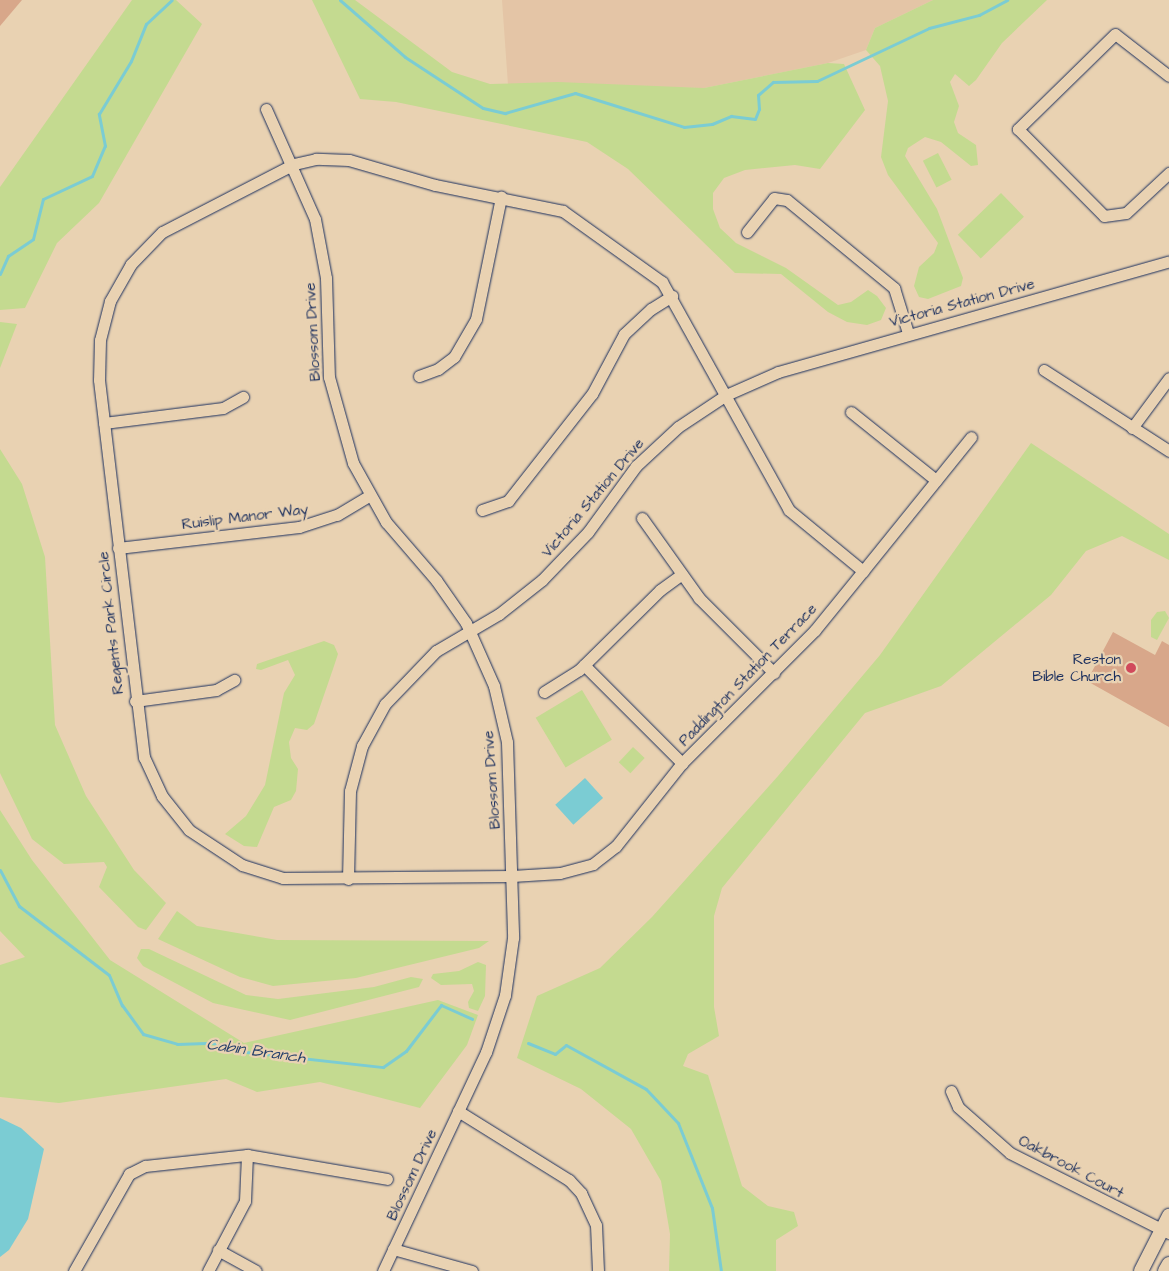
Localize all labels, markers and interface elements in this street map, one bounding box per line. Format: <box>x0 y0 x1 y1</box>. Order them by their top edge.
street label: Victoria Station Drive <box>887 275 1037 331</box>
street label: Blossom Drive <box>301 282 325 382</box>
street label: Victoria Station Drive <box>538 435 648 561</box>
street label: Ruislip Manor Way <box>181 500 309 534</box>
street label: Regents Park Circle <box>95 551 127 695</box>
street label: Paddington Station Terrace <box>675 600 821 750</box>
place label: Reston Bible Church <box>1032 650 1121 685</box>
marker: Reston Bible Church <box>1125 662 1137 674</box>
street label: Blossom Drive <box>480 730 504 830</box>
water label: Cabin Branch <box>205 1035 307 1067</box>
street label: Blossom Drive <box>383 1126 441 1224</box>
street label: Oakbrook Court <box>1015 1132 1127 1202</box>

